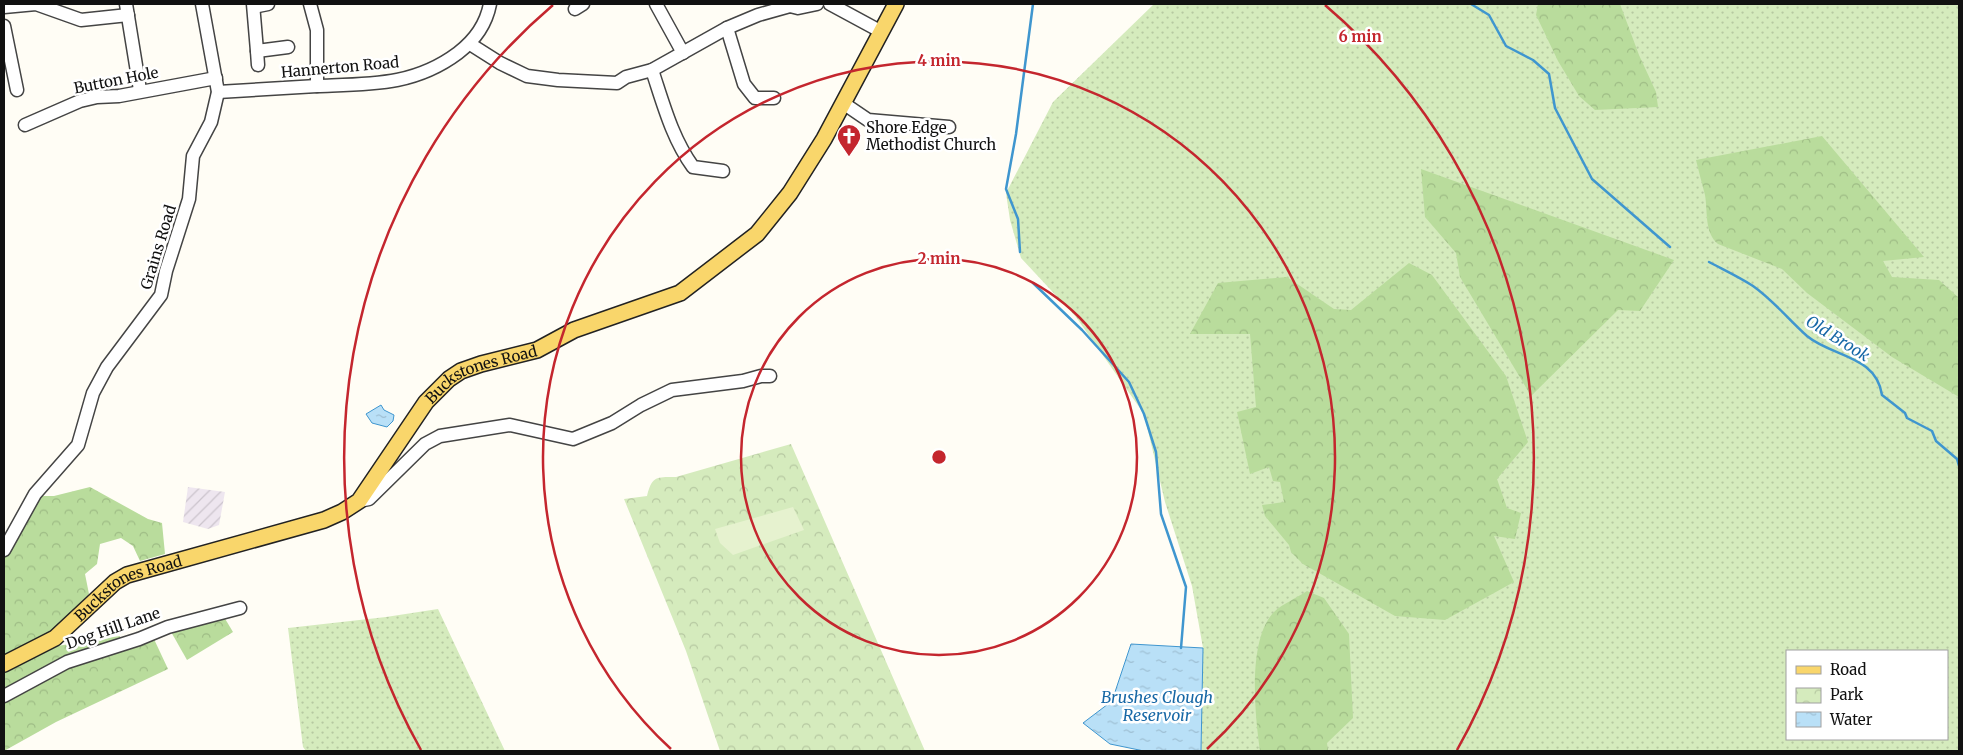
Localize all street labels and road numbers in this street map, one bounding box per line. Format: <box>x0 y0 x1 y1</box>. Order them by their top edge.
street label: Hannerton Road <box>280 52 400 82</box>
street label: Button Hole <box>72 62 160 98</box>
street label: Grains Road <box>136 202 180 292</box>
street label: Buckstones Road <box>421 341 539 407</box>
street label: Buckstones Road <box>70 551 184 625</box>
street label: Dog Hill Lane <box>63 603 163 653</box>

